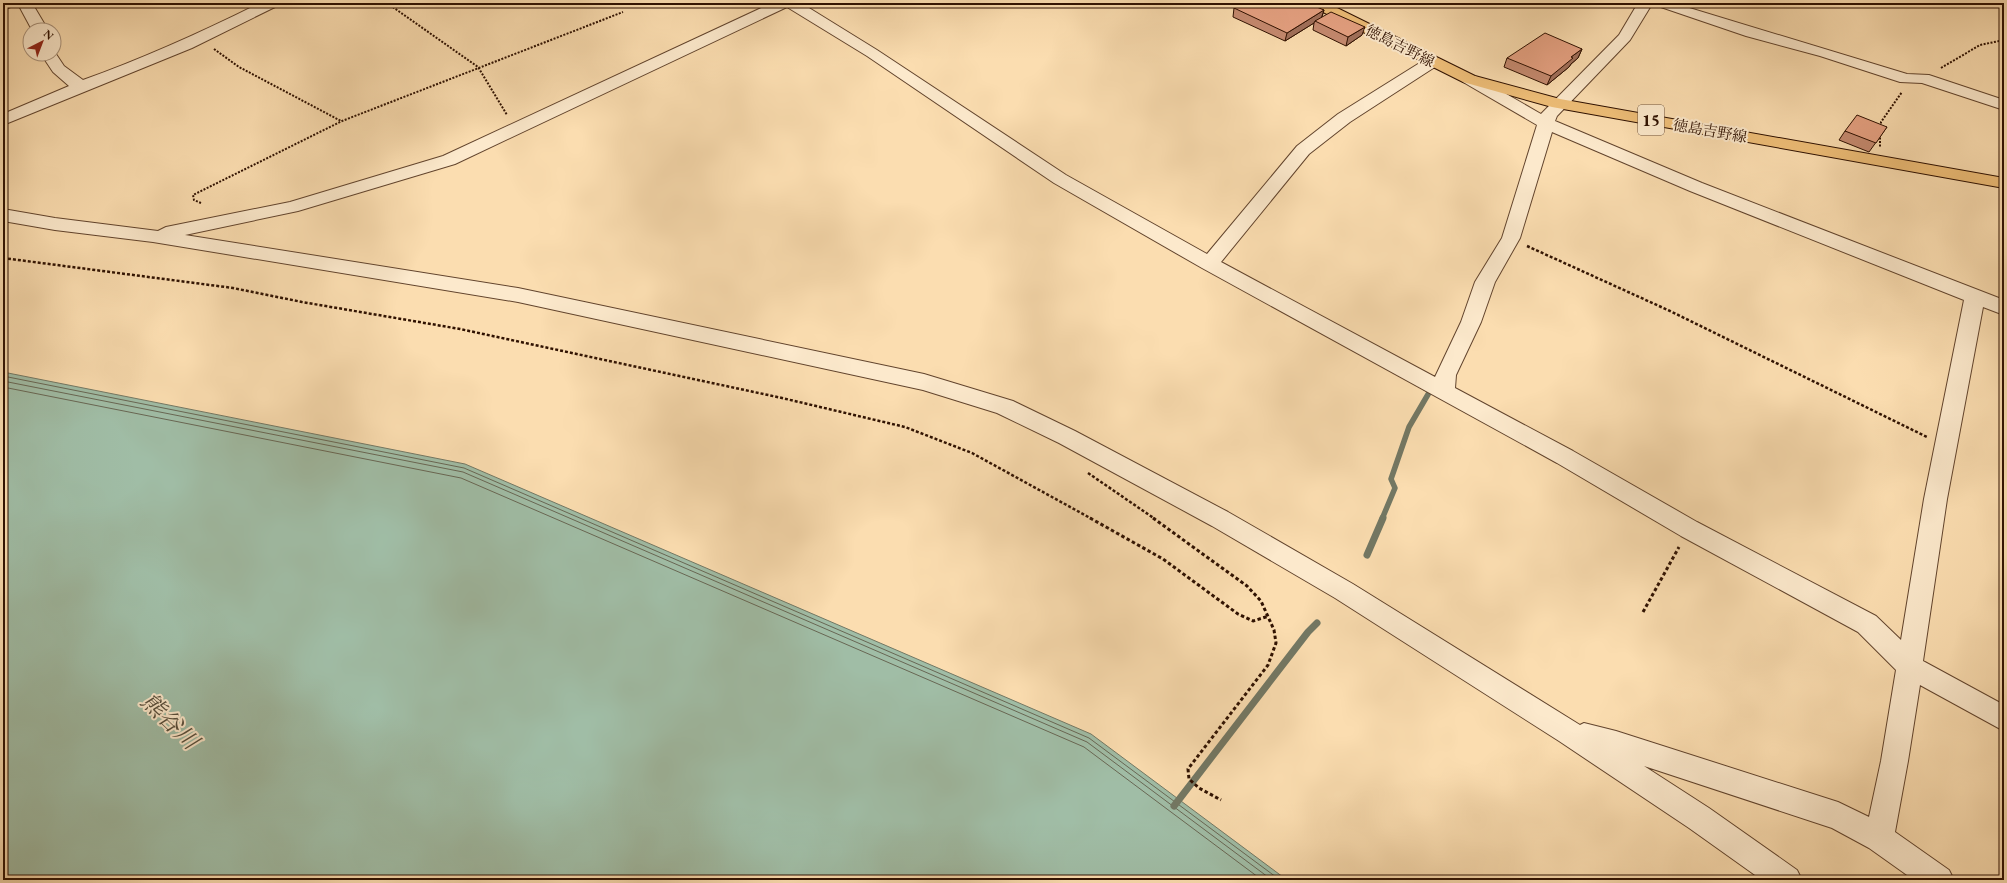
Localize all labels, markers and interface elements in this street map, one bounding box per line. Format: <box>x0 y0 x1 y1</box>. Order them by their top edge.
street label: 徳島吉野線 <box>1362 20 1438 71</box>
north arrow <box>22 22 62 62</box>
text: N <box>41 26 57 43</box>
road number: 15 <box>1638 105 1664 135</box>
street label: 徳島吉野線 <box>1671 115 1749 146</box>
water label: 熊谷川 <box>135 686 207 758</box>

